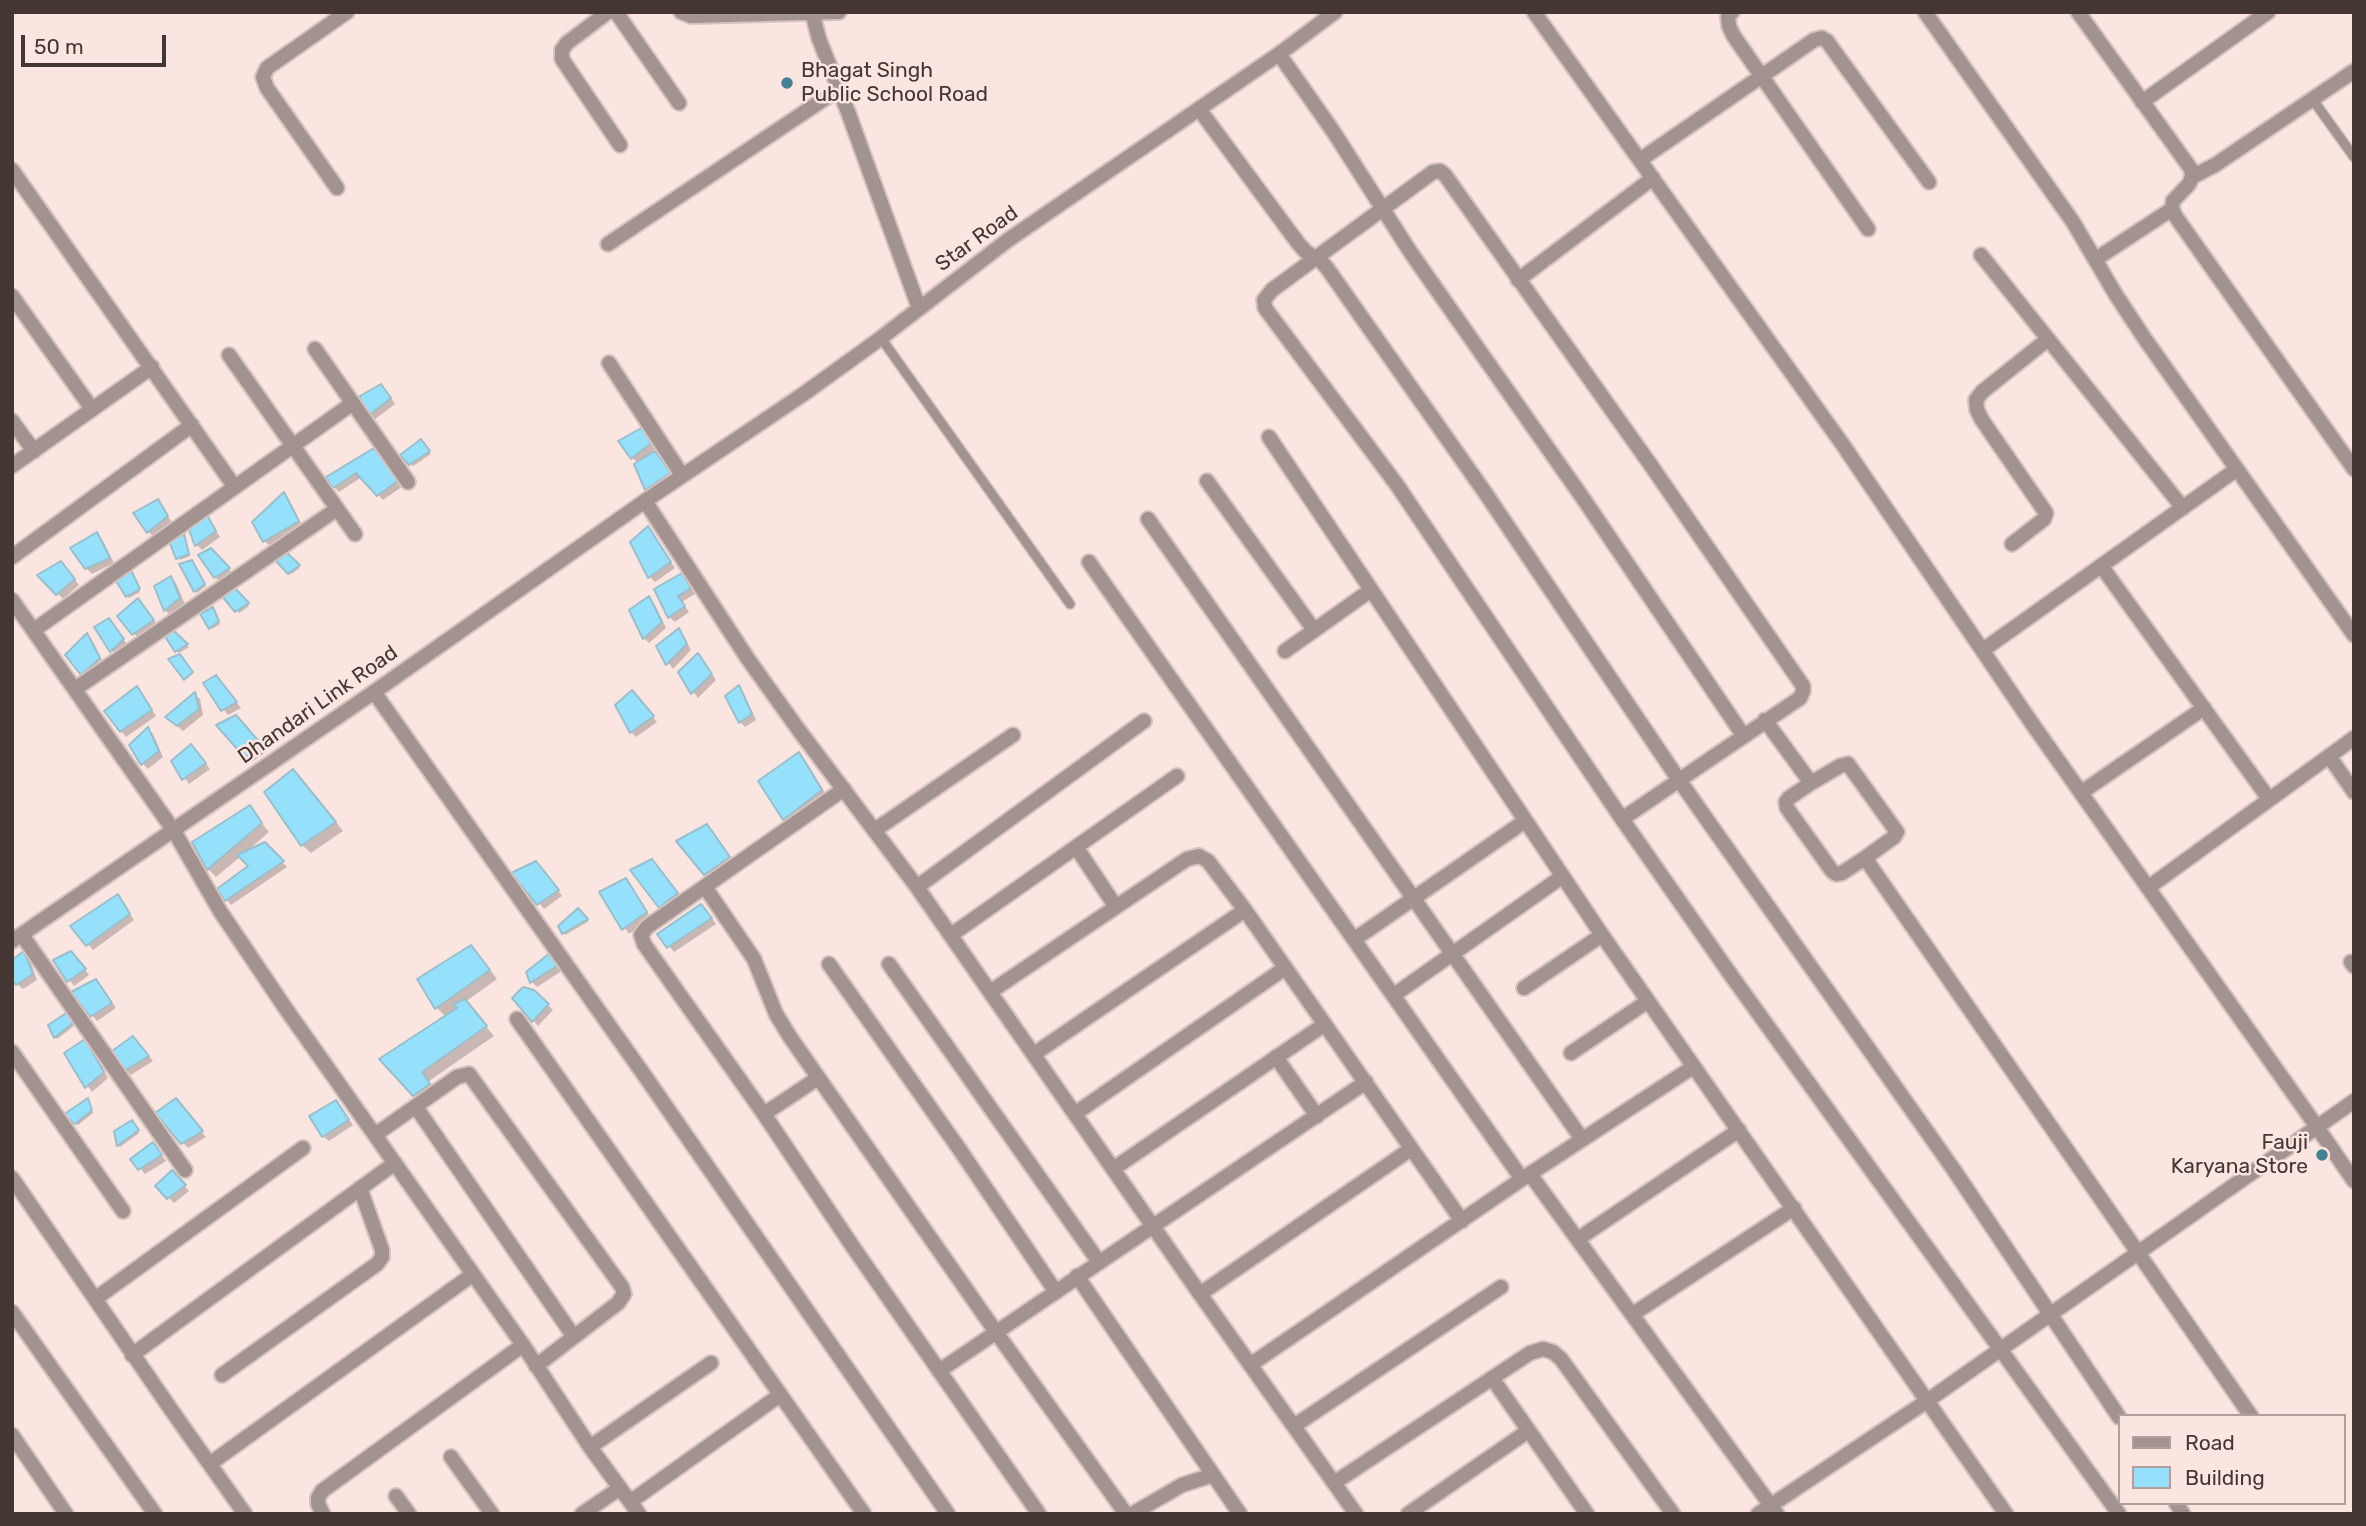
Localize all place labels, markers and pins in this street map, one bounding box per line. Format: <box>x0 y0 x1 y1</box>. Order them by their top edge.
place label: Bhagat Singh Public School Road <box>801 58 988 108</box>
marker: Bhagat Singh Public School Road <box>779 75 795 91</box>
place label: Fauji Karyana Store <box>2171 1130 2308 1180</box>
marker: Fauji Karyana Store <box>2314 1147 2330 1163</box>

